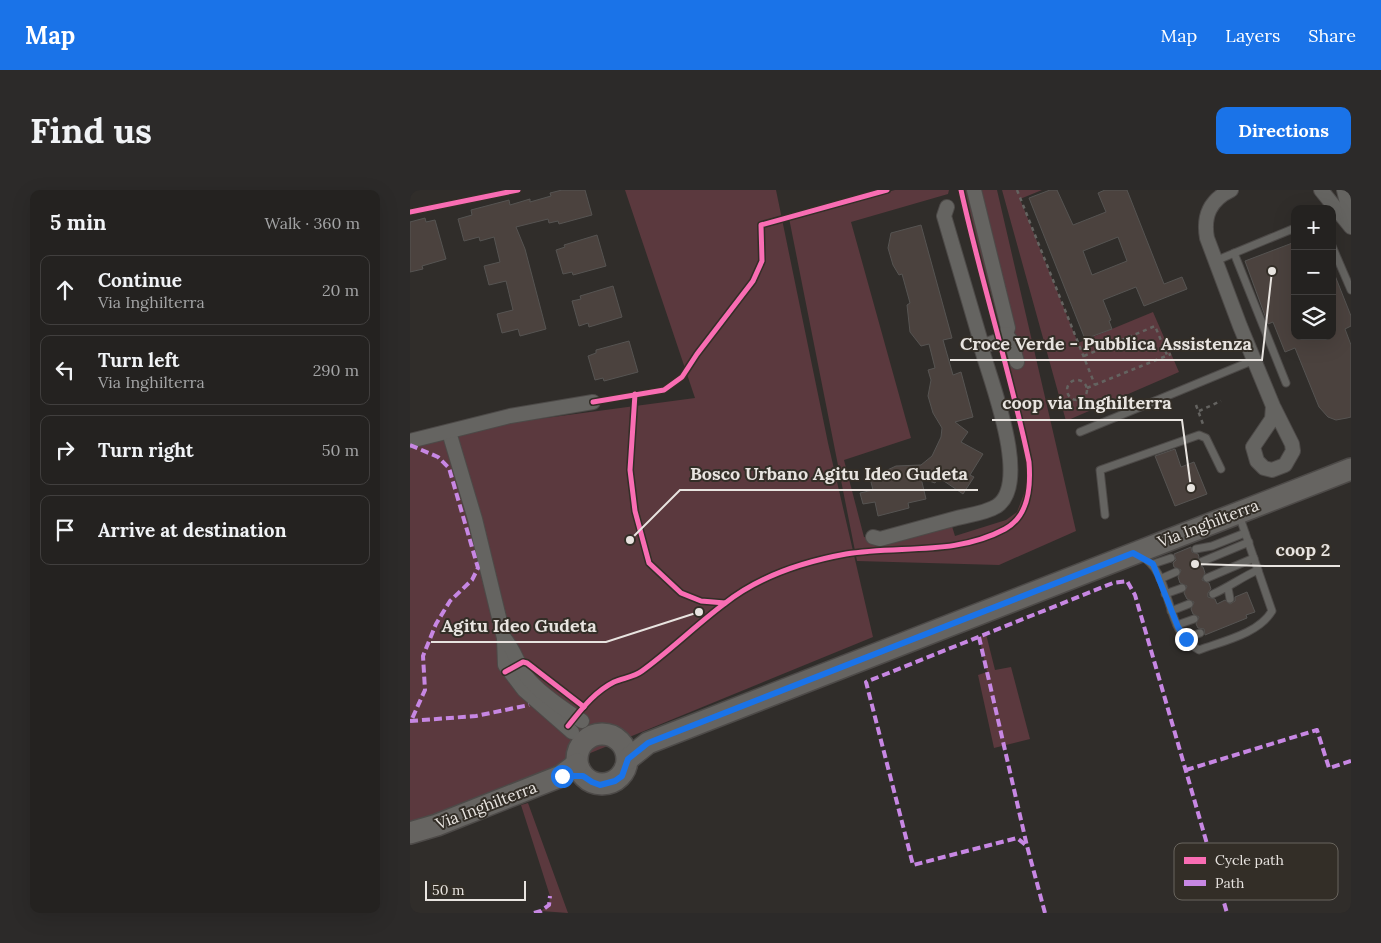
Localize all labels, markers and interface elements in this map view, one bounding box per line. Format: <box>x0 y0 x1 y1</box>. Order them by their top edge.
text: Map <box>25 20 75 51</box>
text: Map <box>1161 24 1197 47</box>
text: Layers <box>1225 24 1280 47</box>
text: Share <box>1308 24 1356 47</box>
button: Directions <box>1216 107 1351 154</box>
text: Find us <box>30 108 152 153</box>
map controls <box>1291 205 1336 340</box>
button: + <box>1291 205 1336 250</box>
text: 5 min <box>50 209 106 236</box>
text: Walk · 360 m <box>264 213 360 233</box>
button: − <box>1291 250 1336 295</box>
text: Continue <box>98 268 182 292</box>
icon: ahead <box>51 276 79 304</box>
text: 20 m <box>322 280 359 300</box>
text: Via Inghilterra <box>98 292 205 312</box>
button: layers <box>1291 295 1336 340</box>
callout: Croce Verde - Pubblica Assistenza <box>950 327 1262 360</box>
text: Croce Verde - Pubblica Assistenza <box>960 332 1253 355</box>
text: Turn left <box>98 348 179 372</box>
icon: left <box>51 356 79 384</box>
text: 290 m <box>313 360 359 380</box>
text: Via Inghilterra <box>98 372 205 392</box>
callout: coop via Inghilterra <box>992 387 1182 420</box>
text: coop via Inghilterra <box>1002 391 1172 414</box>
icon: right <box>51 436 79 464</box>
text: Turn right <box>98 438 194 462</box>
text: 50 m <box>322 440 359 460</box>
callout: Bosco Urbano Agitu Ideo Gudeta <box>680 457 978 490</box>
text: Bosco Urbano Agitu Ideo Gudeta <box>690 462 969 485</box>
street label: Via Inghilterra <box>1154 495 1261 552</box>
icon: arrive <box>51 516 79 544</box>
text: Arrive at destination <box>98 518 287 542</box>
callout: coop 2 <box>1265 533 1340 566</box>
text: coop 2 <box>1276 538 1330 561</box>
callout: Agitu Ideo Gudeta <box>431 609 606 642</box>
text: Agitu Ideo Gudeta <box>441 614 597 637</box>
route end <box>1175 628 1198 651</box>
route start <box>551 765 574 788</box>
street label: Via Inghilterra <box>432 777 539 834</box>
legend <box>1174 843 1338 900</box>
text: Cycle path <box>1215 851 1284 869</box>
text: Path <box>1215 874 1244 892</box>
scale bar <box>425 878 526 901</box>
text: 50 m <box>432 881 465 899</box>

